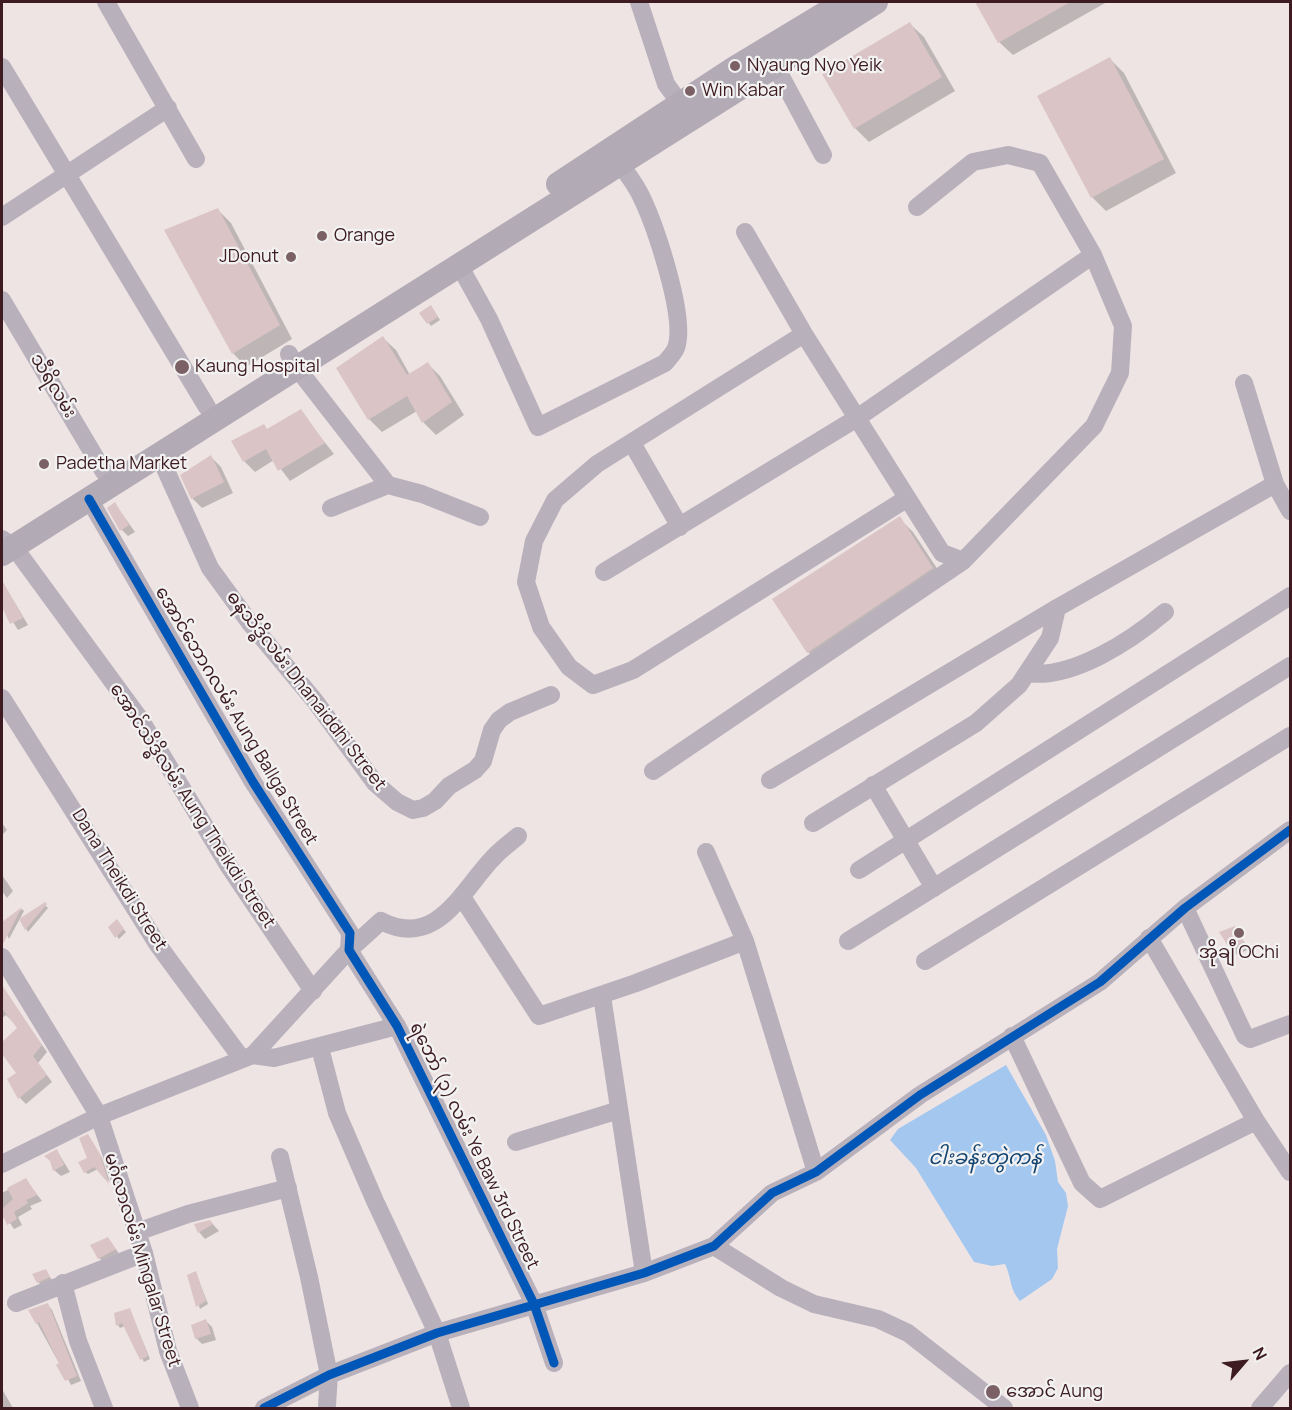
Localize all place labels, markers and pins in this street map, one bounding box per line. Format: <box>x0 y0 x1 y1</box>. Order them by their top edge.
place label: Nyaung Nyo Yeik <box>747 55 882 77</box>
marker: Nyaung Nyo Yeik <box>728 59 742 73</box>
place label: Win Kabar <box>702 80 785 102</box>
marker: Win Kabar <box>683 84 697 98</box>
place label: Orange <box>334 225 395 247</box>
marker: Orange <box>315 229 329 243</box>
place label: JDonut <box>219 246 279 268</box>
marker: JDonut <box>284 250 298 264</box>
place label: Kaung Hospital <box>195 356 320 378</box>
marker: Kaung Hospital <box>173 358 191 376</box>
place label: Padetha Market <box>56 453 187 475</box>
marker: Padetha Market <box>37 457 51 471</box>
marker: အိုချီ OChi <box>1232 926 1246 940</box>
place label: အိုချီ OChi <box>1199 942 1279 964</box>
place label: အောင် Aung <box>1006 1381 1103 1403</box>
marker: အောင် Aung <box>984 1383 1002 1401</box>

